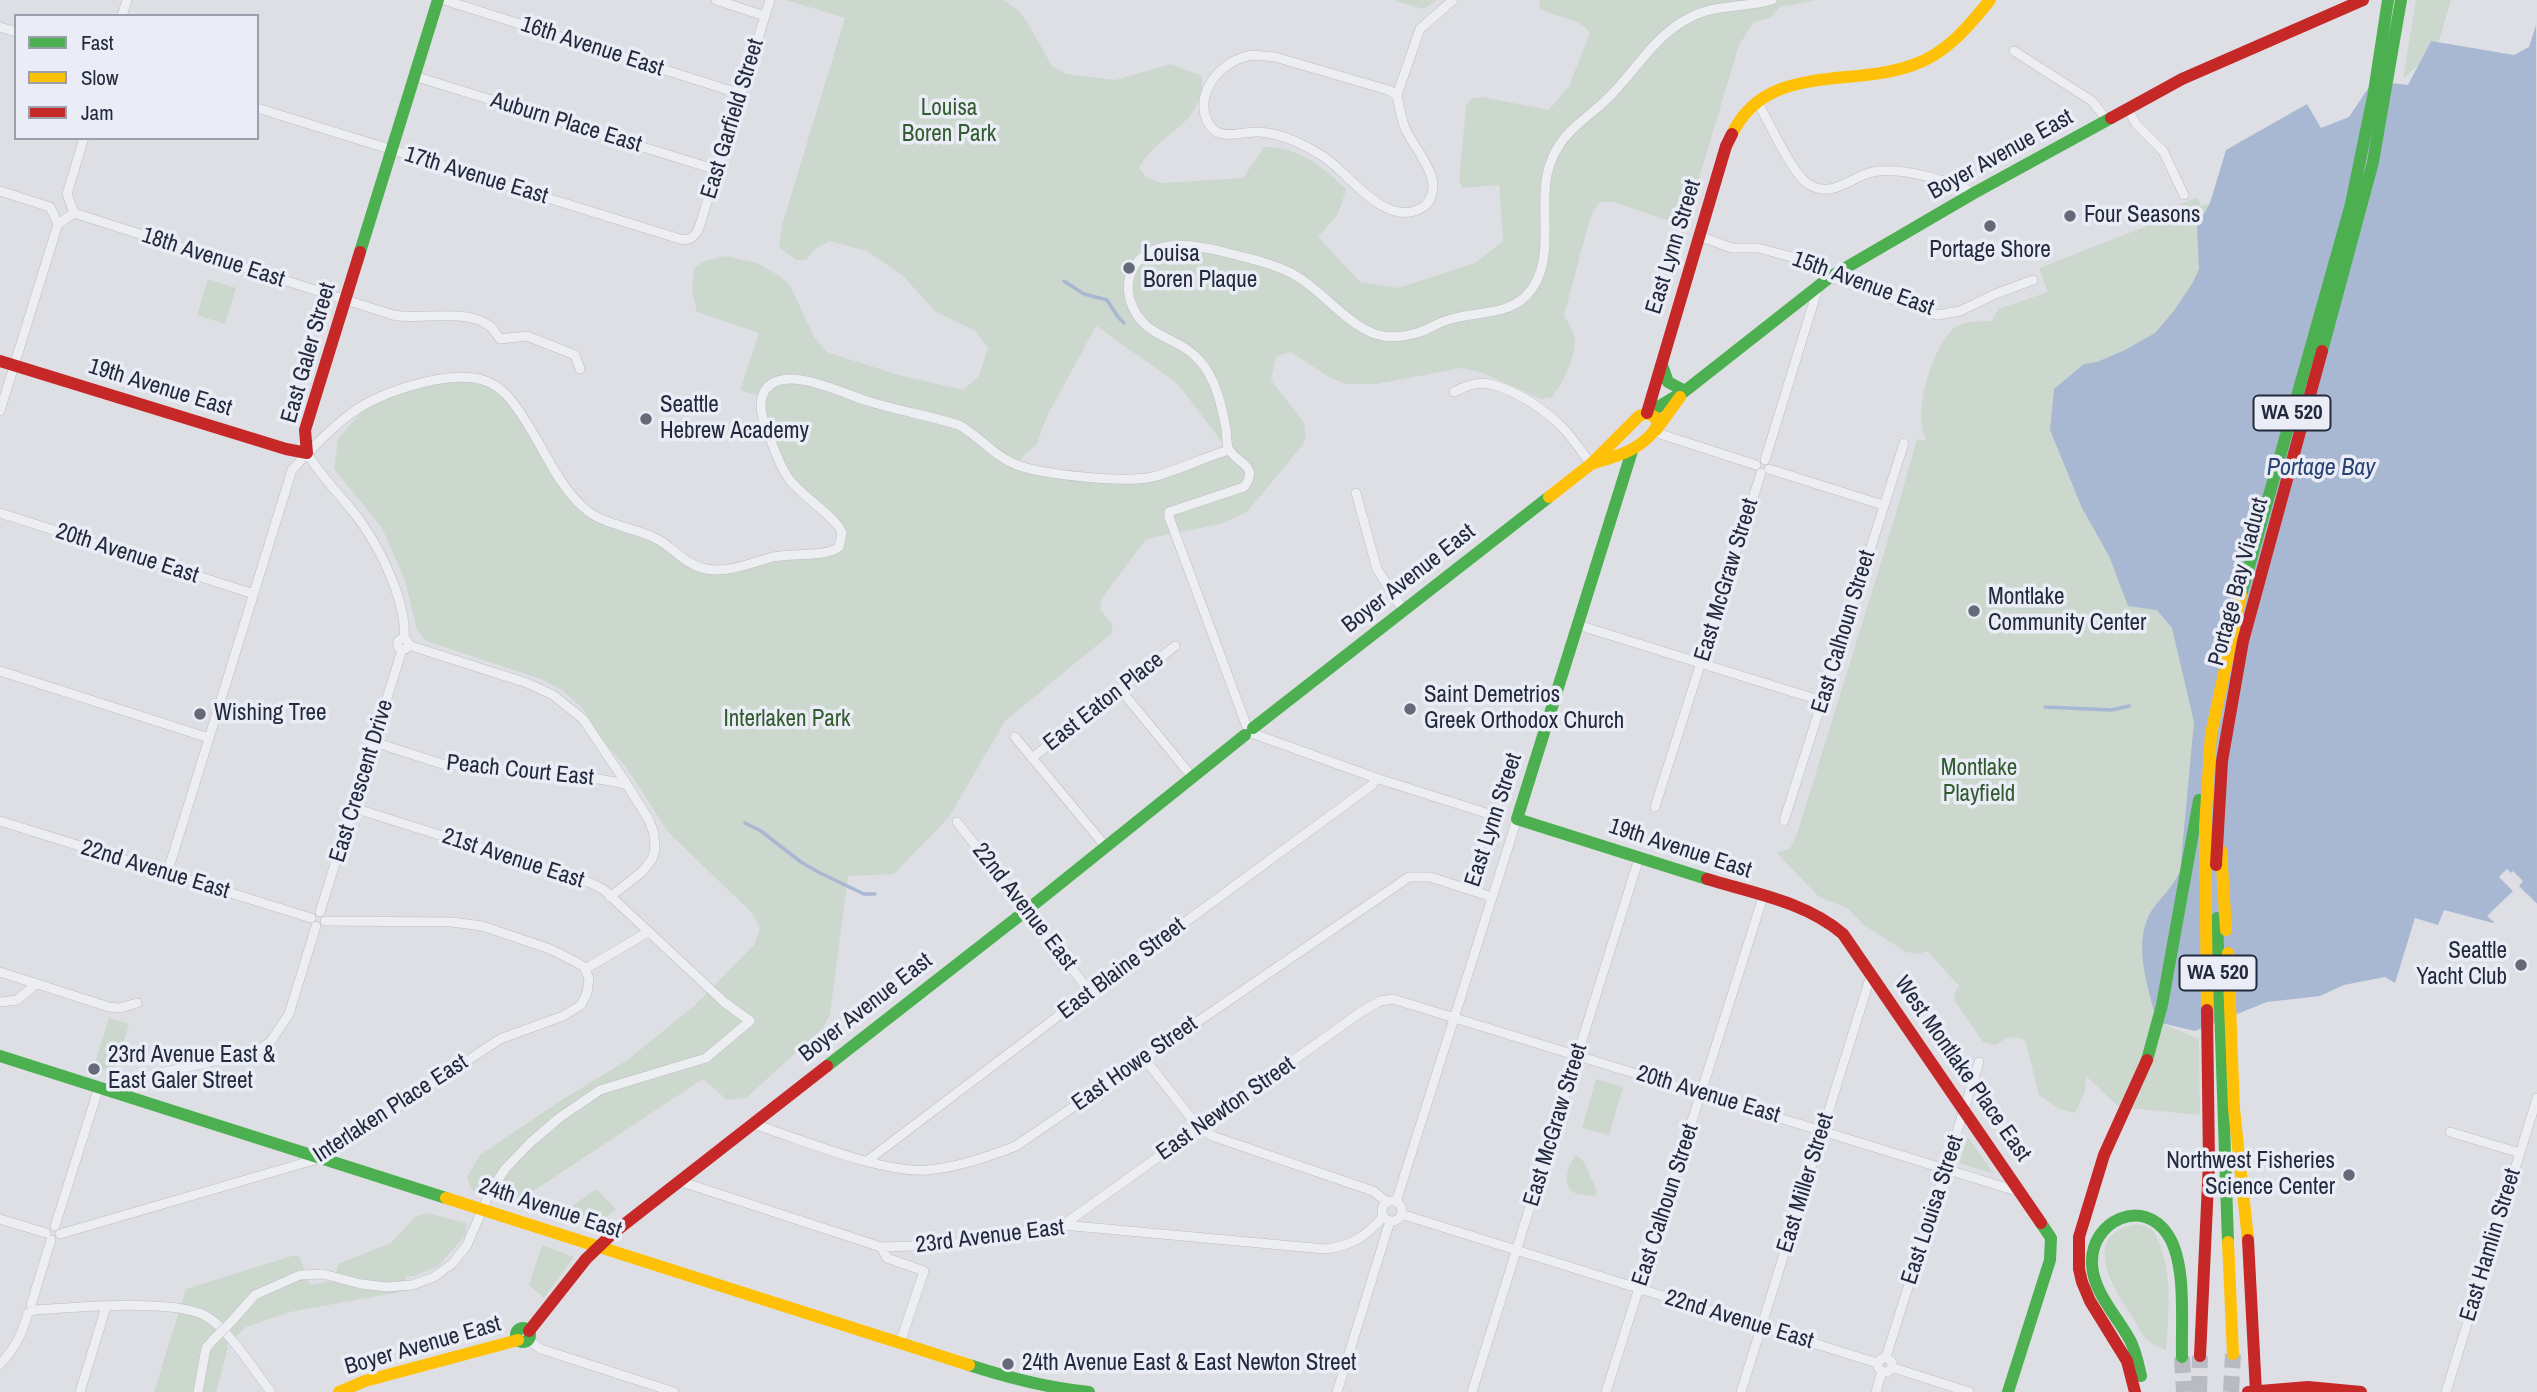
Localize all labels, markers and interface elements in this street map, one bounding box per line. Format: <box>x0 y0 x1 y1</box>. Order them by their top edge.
street label: 16th Avenue East <box>517 11 667 83</box>
legend <box>14 14 259 140</box>
text: Fast <box>81 28 114 57</box>
street label: East Garfield Street <box>696 36 770 202</box>
text: Slow <box>81 63 118 92</box>
street label: Auburn Place East <box>487 87 645 159</box>
park label: Louisa Boren Park <box>902 95 996 149</box>
text: Jam <box>81 98 114 127</box>
street label: Boyer Avenue East <box>1924 104 2078 206</box>
street label: 17th Avenue East <box>401 141 551 211</box>
street label: East Lynn Street <box>1641 177 1707 317</box>
place label: Four Seasons <box>2084 202 2200 230</box>
marker: Four Seasons <box>2062 208 2078 224</box>
marker: Portage Shore <box>1982 218 1998 234</box>
street label: 18th Avenue East <box>138 222 288 294</box>
place label: Portage Shore <box>1929 237 2051 265</box>
place label: Louisa Boren Plaque <box>1143 241 1257 295</box>
street label: 15th Avenue East <box>1788 246 1938 322</box>
marker: Louisa Boren Plaque <box>1121 260 1137 276</box>
street label: East Galer Street <box>276 280 342 426</box>
street label: 19th Avenue East <box>85 353 235 423</box>
place label: Seattle Hebrew Academy <box>660 392 809 446</box>
road number: WA 520 <box>2254 396 2330 430</box>
marker: Seattle Hebrew Academy <box>638 411 654 427</box>
water label: Portage Bay <box>2267 455 2375 483</box>
street label: East McGraw Street <box>1689 495 1765 665</box>
street label: Portage Bay Viaduct <box>2203 495 2275 669</box>
street label: 20th Avenue East <box>52 518 202 590</box>
street label: Boyer Avenue East <box>1337 519 1481 639</box>
street label: East Calhoun Street <box>1806 547 1882 717</box>
place label: Montlake Community Center <box>1988 584 2146 638</box>
marker: Montlake Community Center <box>1966 603 1982 619</box>
street label: East Eaton Place <box>1038 647 1170 757</box>
place label: Saint Demetrios Greek Orthodox Church <box>1424 682 1624 736</box>
street label: East Crescent Drive <box>324 696 400 866</box>
place label: Wishing Tree <box>214 700 327 728</box>
marker: Saint Demetrios Greek Orthodox Church <box>1402 701 1418 717</box>
marker: Wishing Tree <box>192 706 208 722</box>
park label: Interlaken Park <box>724 706 850 734</box>
street label: Peach Court East <box>445 750 595 792</box>
street label: East Lynn Street <box>1459 750 1529 890</box>
park label: Montlake Playfield <box>1941 755 2017 809</box>
street label: 19th Avenue East <box>1605 813 1755 885</box>
street label: 21st Avenue East <box>439 823 587 895</box>
street label: 22nd Avenue East <box>77 834 233 906</box>
street label: 22nd Avenue East <box>966 838 1082 976</box>
street label: East Blaine Street <box>1053 912 1191 1026</box>
place label: Seattle Yacht Club <box>2416 938 2507 992</box>
street label: Boyer Avenue East <box>794 948 938 1068</box>
road number: WA 520 <box>2180 956 2256 990</box>
marker: Seattle Yacht Club <box>2513 957 2529 973</box>
street label: West Montlake Place East <box>1888 971 2036 1167</box>
street label: East Howe Street <box>1067 1011 1203 1117</box>
street label: East McGraw Street <box>1518 1040 1594 1210</box>
place label: 23rd Avenue East & East Galer Street <box>108 1042 275 1096</box>
street label: Interlaken Place East <box>309 1049 473 1169</box>
street label: East Newton Street <box>1152 1051 1300 1167</box>
street label: 20th Avenue East <box>1633 1060 1783 1130</box>
marker: 23rd Avenue East & East Galer Street <box>86 1061 102 1077</box>
street label: East Miller Street <box>1772 1110 1840 1256</box>
street label: East Calhoun Street <box>1627 1120 1705 1290</box>
street label: East Louisa Street <box>1896 1132 1970 1288</box>
place label: Northwest Fisheries Science Center <box>2166 1148 2335 1202</box>
street label: East Hamlin Street <box>2455 1165 2527 1325</box>
marker: Northwest Fisheries Science Center <box>2341 1167 2357 1183</box>
street label: 24th Avenue East <box>475 1173 625 1245</box>
street label: 23rd Avenue East <box>914 1214 1066 1260</box>
street label: 22nd Avenue East <box>1661 1284 1817 1356</box>
street label: Boyer Avenue East <box>342 1311 504 1381</box>
place label: 24th Avenue East & East Newton Street <box>1022 1350 1356 1378</box>
marker: 24th Avenue East & East Newton Street <box>1000 1356 1016 1372</box>

